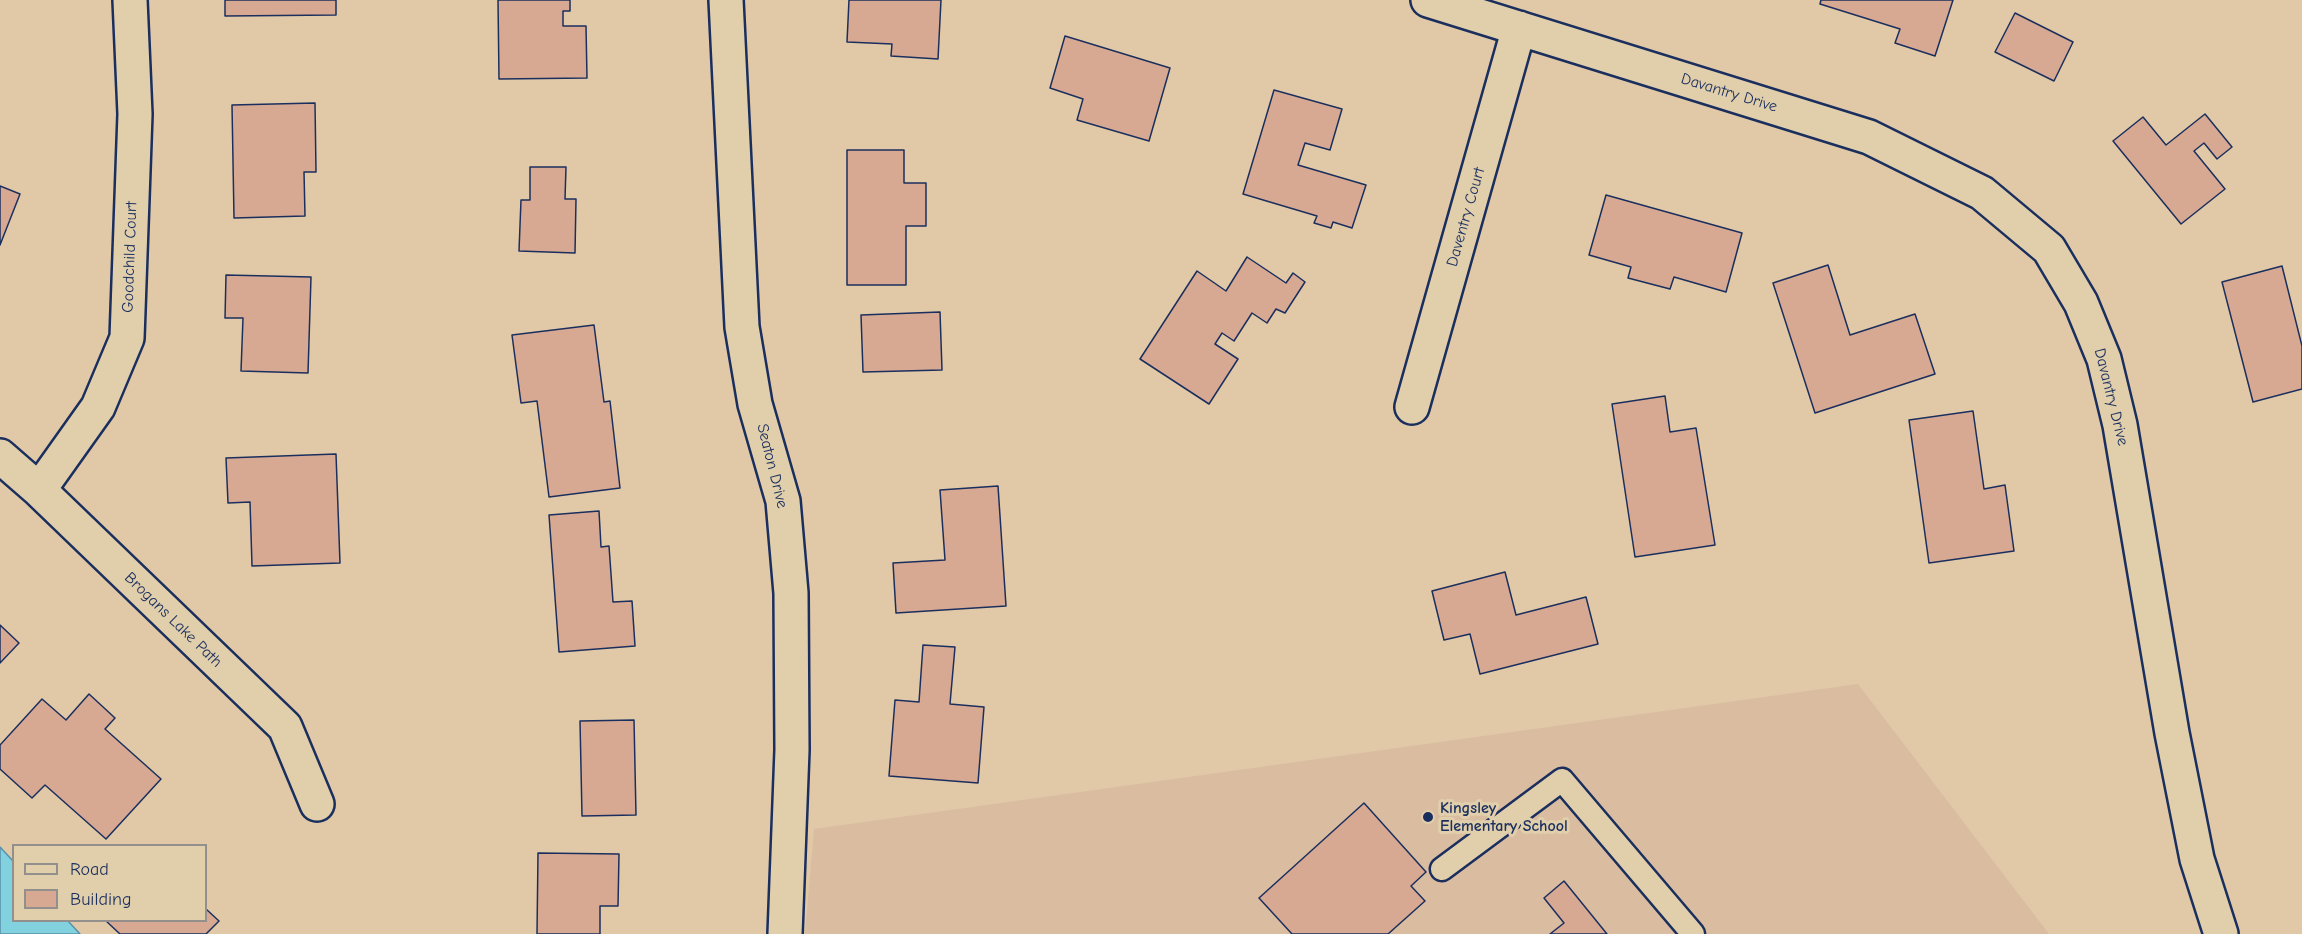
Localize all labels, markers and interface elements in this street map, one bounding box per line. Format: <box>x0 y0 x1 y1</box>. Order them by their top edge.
street label: Davantry Drive <box>1679 69 1779 117</box>
street label: Daventry Court <box>1443 165 1489 269</box>
street label: Goodchild Court <box>118 201 142 313</box>
street label: Davantry Drive <box>2090 346 2132 448</box>
street label: Seaton Drive <box>752 422 792 510</box>
street label: Brogans Lake Path <box>120 568 226 672</box>
place label: Kingsley Elementary School <box>1440 798 1568 836</box>
marker: Kingsley Elementary School <box>1421 810 1435 824</box>
legend <box>12 844 207 922</box>
text: Road <box>70 859 109 880</box>
text: Building <box>70 889 132 910</box>

